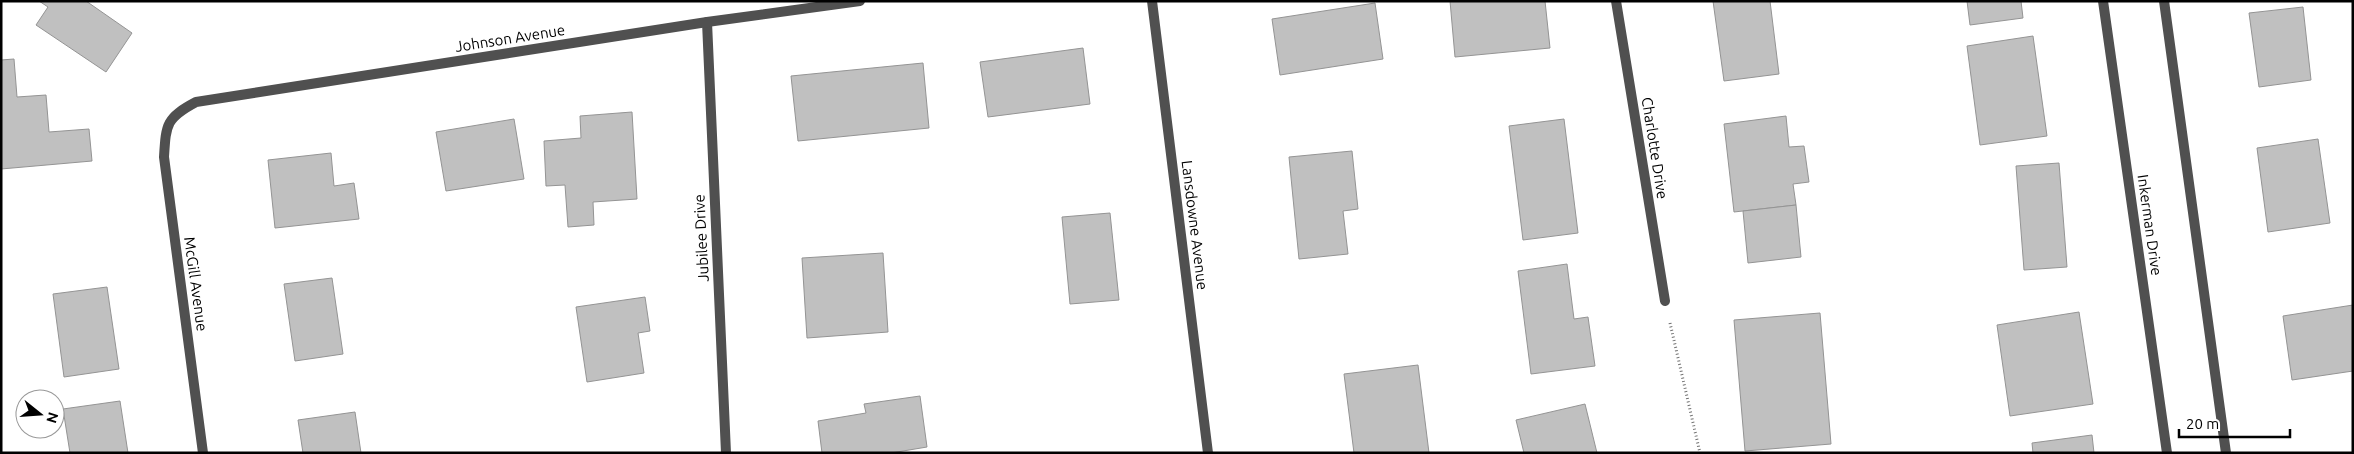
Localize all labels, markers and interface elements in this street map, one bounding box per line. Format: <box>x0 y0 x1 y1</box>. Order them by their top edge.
street label: Johnson Avenue <box>454 21 566 55</box>
street label: Charlotte Drive <box>1639 96 1671 200</box>
street label: Lansdowne Avenue <box>1179 159 1211 291</box>
street label: Inkerman Drive <box>2134 173 2166 277</box>
street label: Jubilee Drive <box>690 194 712 282</box>
street label: McGill Avenue <box>181 236 211 332</box>
north arrow <box>15 389 65 439</box>
scale bar <box>2179 406 2290 438</box>
text: N <box>43 410 62 425</box>
text: 20 m <box>2186 415 2219 432</box>

